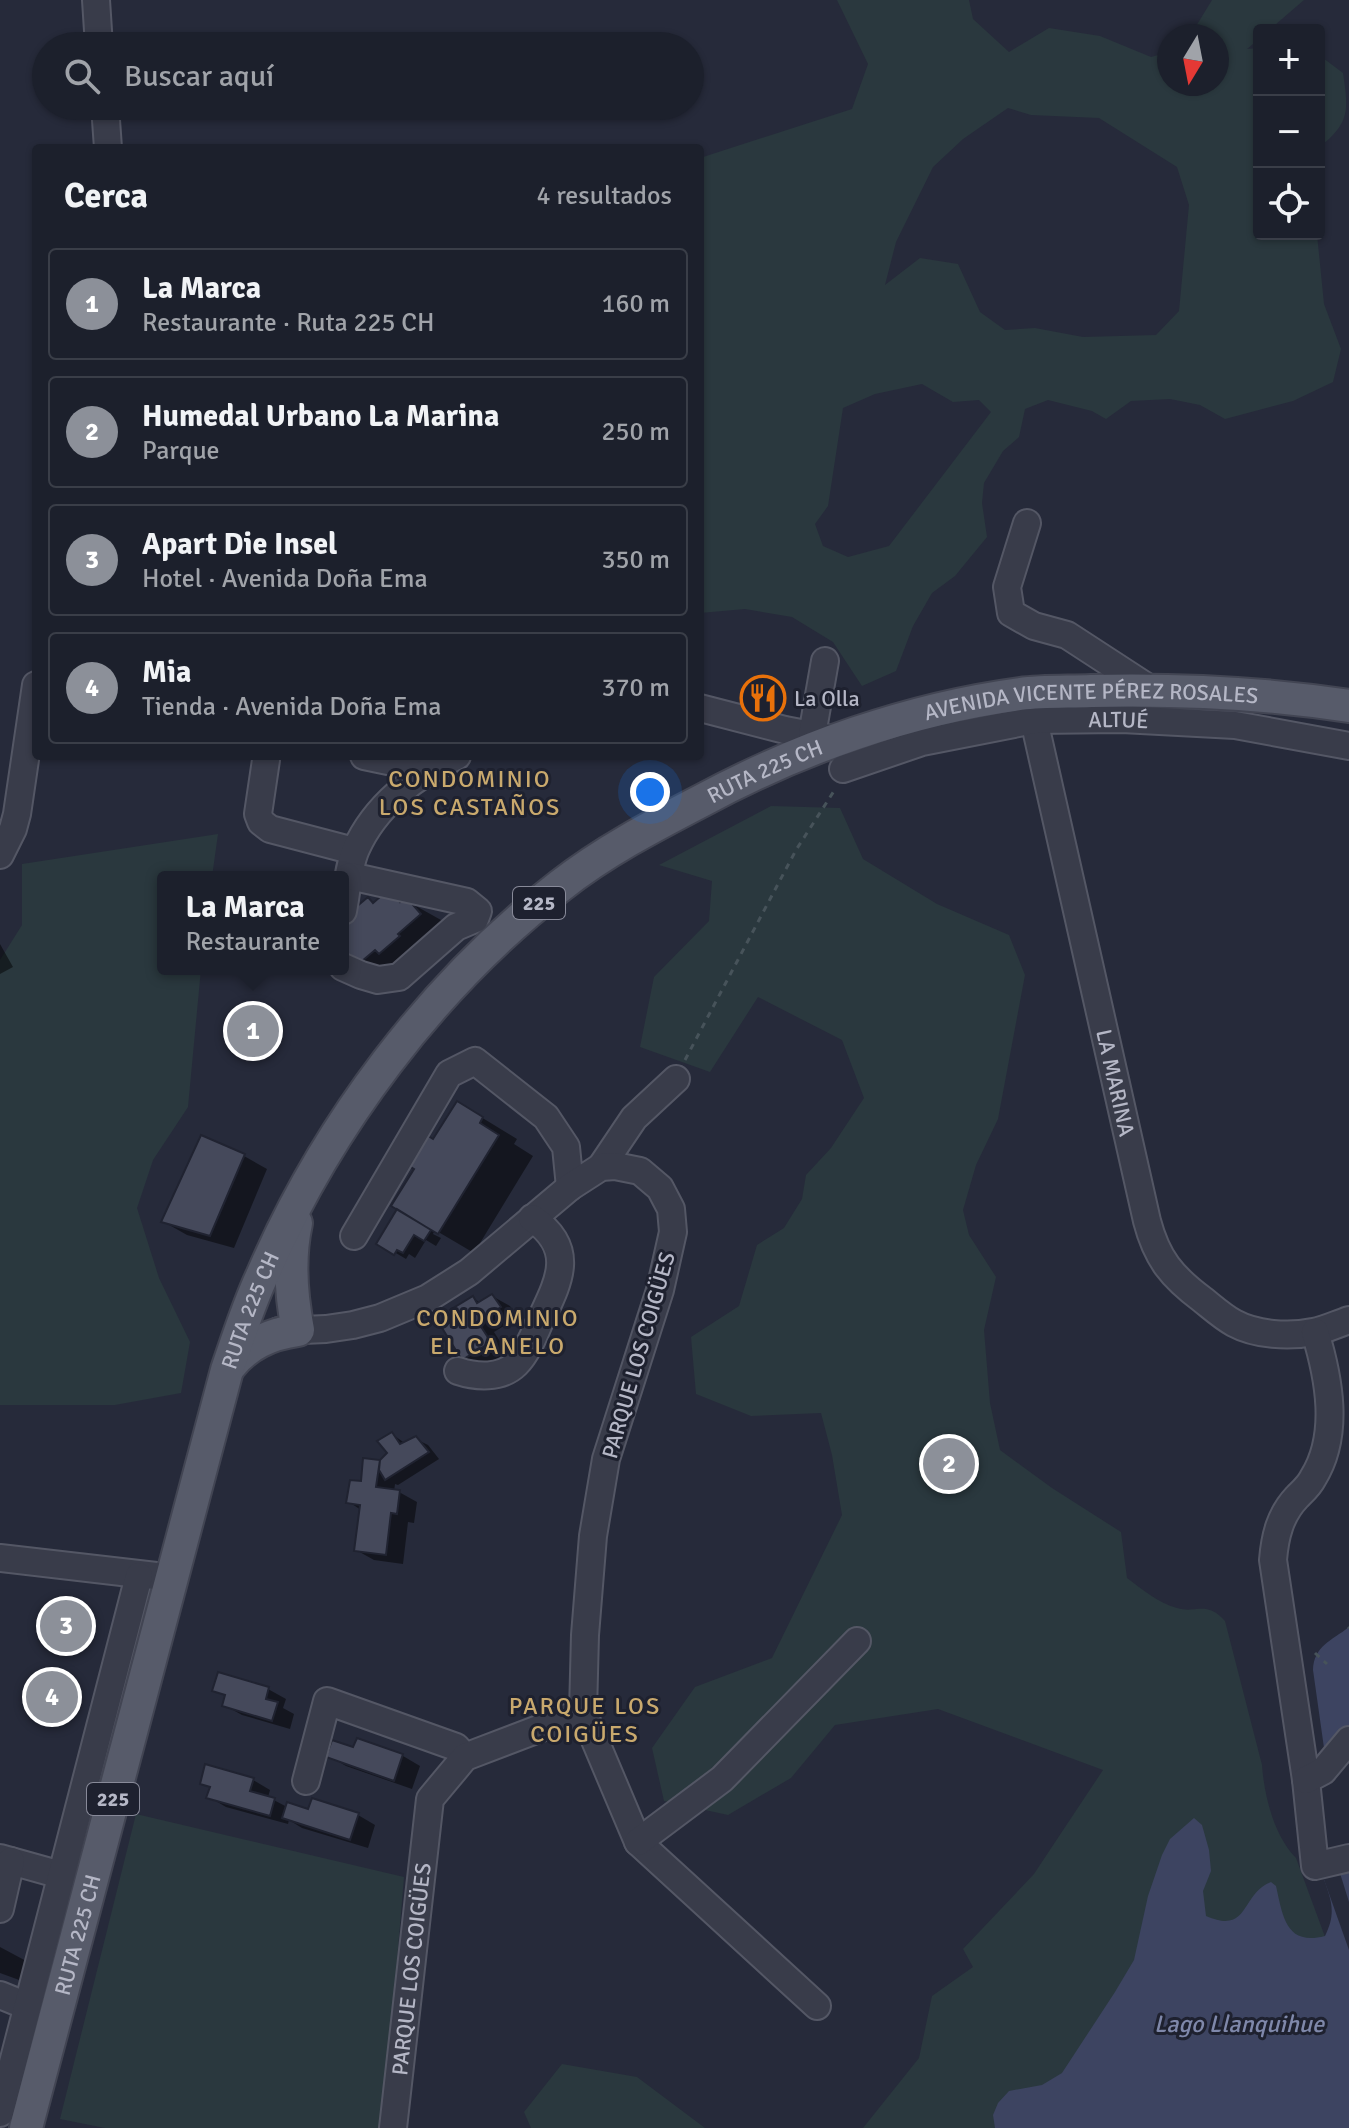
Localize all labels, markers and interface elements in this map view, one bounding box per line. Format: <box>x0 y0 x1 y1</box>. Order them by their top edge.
north arrow <box>1157 24 1229 96</box>
map controls <box>1253 24 1325 240</box>
button: + <box>1253 24 1325 96</box>
search box <box>32 32 704 120</box>
icon: search <box>60 54 104 98</box>
text: Buscar aquí <box>124 58 274 95</box>
button: − <box>1253 96 1325 168</box>
button: locate <box>1253 168 1325 240</box>
text: Cerca <box>64 175 148 217</box>
text: 4 resultados <box>536 180 672 212</box>
text: La Marca <box>142 270 261 307</box>
text: 1 <box>85 288 99 320</box>
text: 160 m <box>601 288 670 320</box>
text: Restaurante · Ruta 225 CH <box>142 307 434 339</box>
text: Humedal Urbano La Marina <box>142 398 499 435</box>
text: 2 <box>85 416 99 448</box>
text: 250 m <box>601 416 670 448</box>
text: Parque <box>142 435 220 467</box>
text: Apart Die Insel <box>142 526 337 563</box>
text: 3 <box>85 544 99 576</box>
text: 350 m <box>601 544 670 576</box>
text: Hotel · Avenida Doña Ema <box>142 563 428 595</box>
text: Mia <box>142 654 191 691</box>
text: 4 <box>85 672 99 704</box>
text: 370 m <box>601 672 670 704</box>
restaurant icon: La Olla <box>739 674 787 722</box>
street label: AVENIDA VICENTE PÉREZ ROSALES <box>921 678 1259 726</box>
place label: La Olla <box>794 685 860 712</box>
text: Tienda · Avenida Doña Ema <box>142 691 441 723</box>
street label: ALTUÉ <box>1088 706 1149 734</box>
street label: RUTA 225 CH <box>703 733 827 809</box>
district label: CONDOMINIO LOS CASTAÑOS <box>379 764 561 822</box>
your location <box>630 772 670 812</box>
popup <box>157 871 349 975</box>
road number: 225 <box>513 887 565 919</box>
text: La Marca <box>186 889 305 926</box>
text: Restaurante <box>186 926 320 958</box>
pin: 1 <box>227 1001 279 1061</box>
street label: LA MARINA <box>1090 1027 1141 1139</box>
street label: RUTA 225 CH <box>215 1247 285 1373</box>
street label: PARQUE LOS COIGÜES <box>596 1249 681 1462</box>
district label: CONDOMINIO EL CANELO <box>416 1303 580 1361</box>
pin: 2 <box>923 1434 975 1494</box>
pin: 3 <box>40 1596 92 1656</box>
pin: 4 <box>26 1667 78 1727</box>
district label: PARQUE LOS COIGÜES <box>509 1691 661 1749</box>
road number: 225 <box>87 1783 139 1815</box>
street label: PARQUE LOS COIGÜES <box>386 1861 437 2077</box>
street label: RUTA 225 CH <box>49 1871 107 1998</box>
water label: Lago Llanquihue <box>1154 2009 1325 2039</box>

